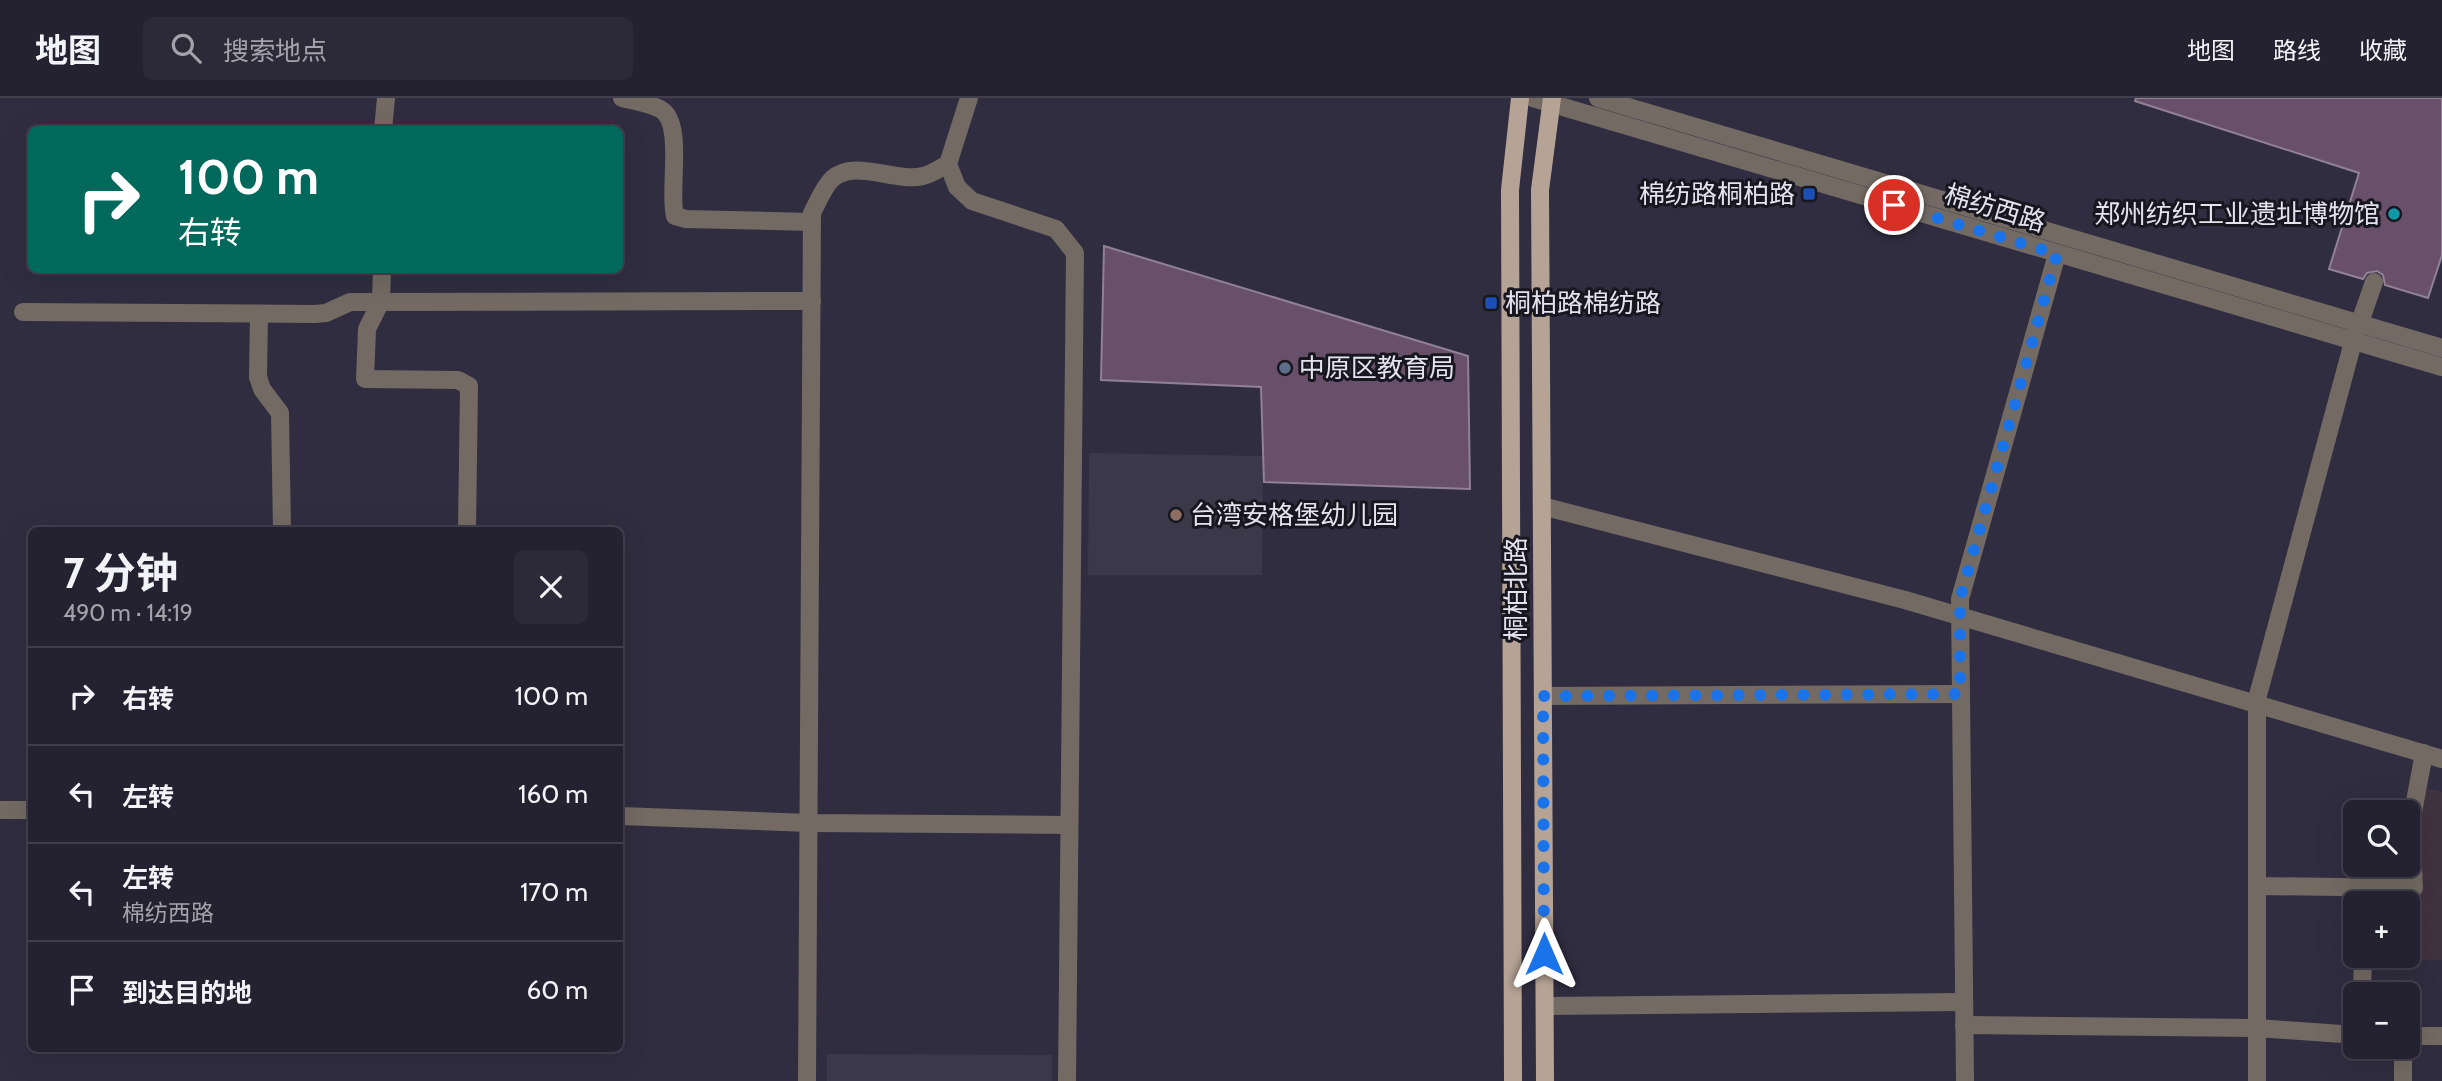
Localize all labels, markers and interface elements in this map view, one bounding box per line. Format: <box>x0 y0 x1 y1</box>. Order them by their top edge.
search box <box>143 17 633 80</box>
icon: search <box>167 29 205 67</box>
text: 地图 <box>35 30 101 70</box>
text: 搜索地点 <box>223 35 327 67</box>
text: 地图 <box>2187 36 2235 65</box>
text: 路线 <box>2273 36 2321 65</box>
text: 收藏 <box>2359 36 2407 65</box>
text: 100 m <box>178 147 319 206</box>
icon: right <box>63 154 154 245</box>
pin <box>1864 175 1924 235</box>
street label: 棉纺西路 <box>1941 177 2049 239</box>
place label: 棉纺路桐柏路 <box>1639 178 1795 210</box>
marker: 棉纺路桐柏路 <box>1801 186 1817 202</box>
icon: arrive <box>1875 186 1913 224</box>
place label: 郑州纺织工业遗址博物馆 <box>2094 198 2380 230</box>
marker: 郑州纺织工业遗址博物馆 <box>2386 206 2402 222</box>
text: 右转 <box>178 213 242 252</box>
place label: 桐柏路棉纺路 <box>1505 287 1661 319</box>
marker: 桐柏路棉纺路 <box>1483 295 1499 311</box>
place label: 中原区教育局 <box>1299 352 1455 384</box>
marker: 中原区教育局 <box>1277 360 1293 376</box>
place label: 台湾安格堡幼儿园 <box>1190 499 1398 531</box>
marker: 台湾安格堡幼儿园 <box>1168 507 1184 523</box>
street label: 桐柏北路 <box>1500 537 1532 641</box>
text: 7 分钟 <box>63 547 178 599</box>
button: close <box>514 550 588 624</box>
text: 490 m · 14:19 <box>63 599 193 627</box>
icon: right <box>63 677 101 715</box>
text: 100 m <box>515 680 588 712</box>
text: 右转 <box>122 683 174 715</box>
icon: left <box>63 775 101 813</box>
text: 160 m <box>518 778 588 810</box>
text: 左转 <box>122 781 174 813</box>
map controls <box>2343 800 2420 1059</box>
button: search <box>2343 800 2420 877</box>
text: 左转 <box>122 862 174 894</box>
icon: left <box>63 873 101 911</box>
text: 170 m <box>520 876 588 908</box>
button: + <box>2343 891 2420 968</box>
text: 棉纺西路 <box>122 899 214 927</box>
position arrow <box>1507 917 1581 991</box>
icon: arrive <box>63 971 101 1009</box>
text: 60 m <box>526 974 588 1006</box>
text: 到达目的地 <box>122 977 252 1009</box>
button: − <box>2343 982 2420 1059</box>

